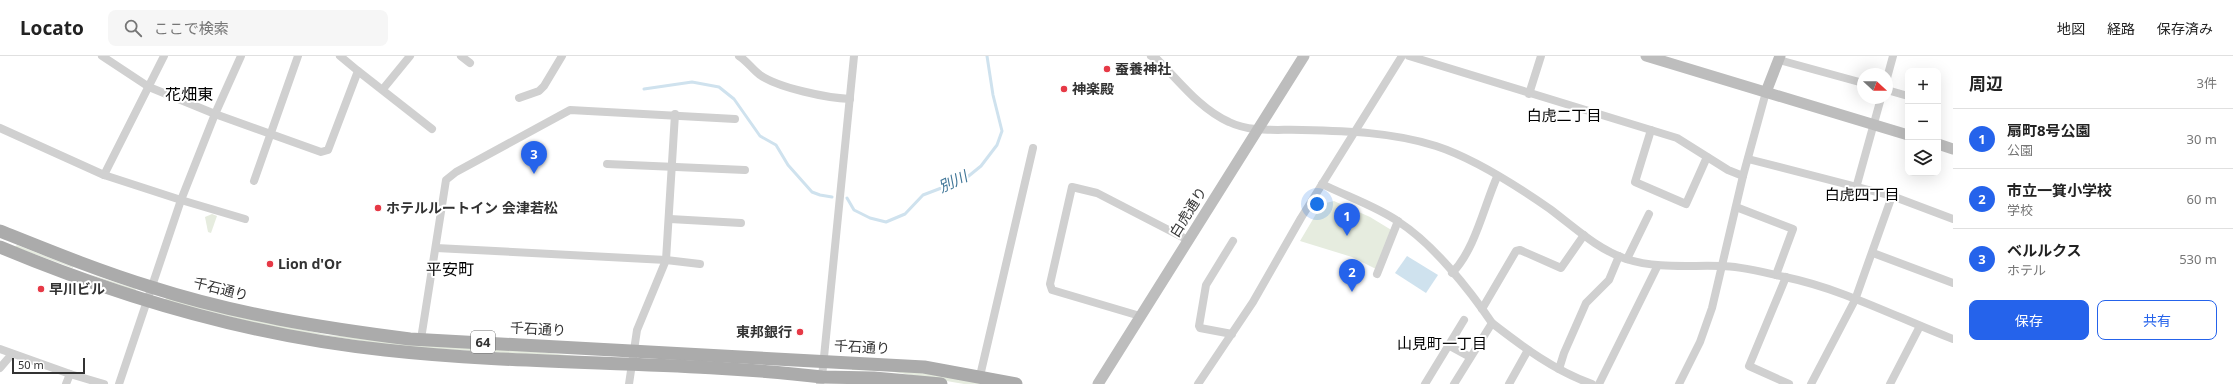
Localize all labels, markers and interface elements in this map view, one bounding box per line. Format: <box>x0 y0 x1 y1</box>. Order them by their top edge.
search box <box>108 10 388 46</box>
text: Locato <box>20 15 84 41</box>
icon: search <box>122 17 144 39</box>
text: ここで検索 <box>154 18 229 38</box>
text: 地図 <box>2057 19 2085 38</box>
text: 経路 <box>2107 19 2135 38</box>
text: 保存済み <box>2157 19 2213 38</box>
place label: 蚕養神社 <box>1115 59 1171 78</box>
marker: 蚕養神社 <box>1102 64 1112 74</box>
north arrow <box>1857 68 1893 104</box>
map controls <box>1905 68 1941 176</box>
button: + <box>1905 68 1941 104</box>
text: 周辺 <box>1969 72 2003 95</box>
text: 3件 <box>2197 74 2217 92</box>
place label: 神楽殿 <box>1072 79 1114 98</box>
district label: 花畑東 <box>165 83 213 105</box>
marker: 神楽殿 <box>1059 84 1069 94</box>
button: − <box>1905 104 1941 140</box>
district label: 白虎二丁目 <box>1526 105 1602 125</box>
text: 扇町8号公園 <box>2007 120 2091 140</box>
text: 1 <box>1978 130 1986 148</box>
text: 30 m <box>2187 130 2217 148</box>
button: layers <box>1905 140 1941 176</box>
pin: 3 <box>521 141 547 174</box>
text: 公園 <box>2007 141 2033 159</box>
water label: 別川 <box>935 165 972 196</box>
text: 市立一箕小学校 <box>2007 180 2112 200</box>
street label: 白虎通り <box>1165 183 1210 241</box>
district label: 白虎四丁目 <box>1824 184 1900 204</box>
text: 2 <box>1978 190 1986 208</box>
text: 60 m <box>2187 190 2217 208</box>
your location <box>1307 194 1327 214</box>
place label: ホテルルートイン 会津若松 <box>386 198 558 217</box>
text: 学校 <box>2007 201 2033 219</box>
marker: ホテルルートイン 会津若松 <box>373 203 383 213</box>
pin: 1 <box>1334 203 1360 236</box>
text: ベルルクス <box>2007 240 2082 260</box>
text: 3 <box>1978 250 1986 268</box>
text: 530 m <box>2179 250 2217 268</box>
place label: Lion d'Or <box>278 254 342 273</box>
district label: 平安町 <box>426 258 474 280</box>
marker: Lion d'Or <box>265 259 275 269</box>
pin: 2 <box>1339 259 1365 292</box>
text: ホテル <box>2007 261 2046 279</box>
street label: 千石通り <box>192 273 251 305</box>
place label: 早川ビル <box>49 279 105 298</box>
marker: 早川ビル <box>36 284 46 294</box>
button: 保存 <box>1969 300 2089 340</box>
button: 共有 <box>2097 300 2217 340</box>
street label: 千石通り <box>510 318 566 339</box>
place label: 東邦銀行 <box>736 322 792 341</box>
marker: 東邦銀行 <box>795 327 805 337</box>
road number: 64 <box>471 331 495 353</box>
district label: 山見町一丁目 <box>1397 333 1487 353</box>
street label: 千石通り <box>834 336 890 357</box>
scale bar <box>12 356 85 375</box>
text: 50 m <box>18 357 44 372</box>

